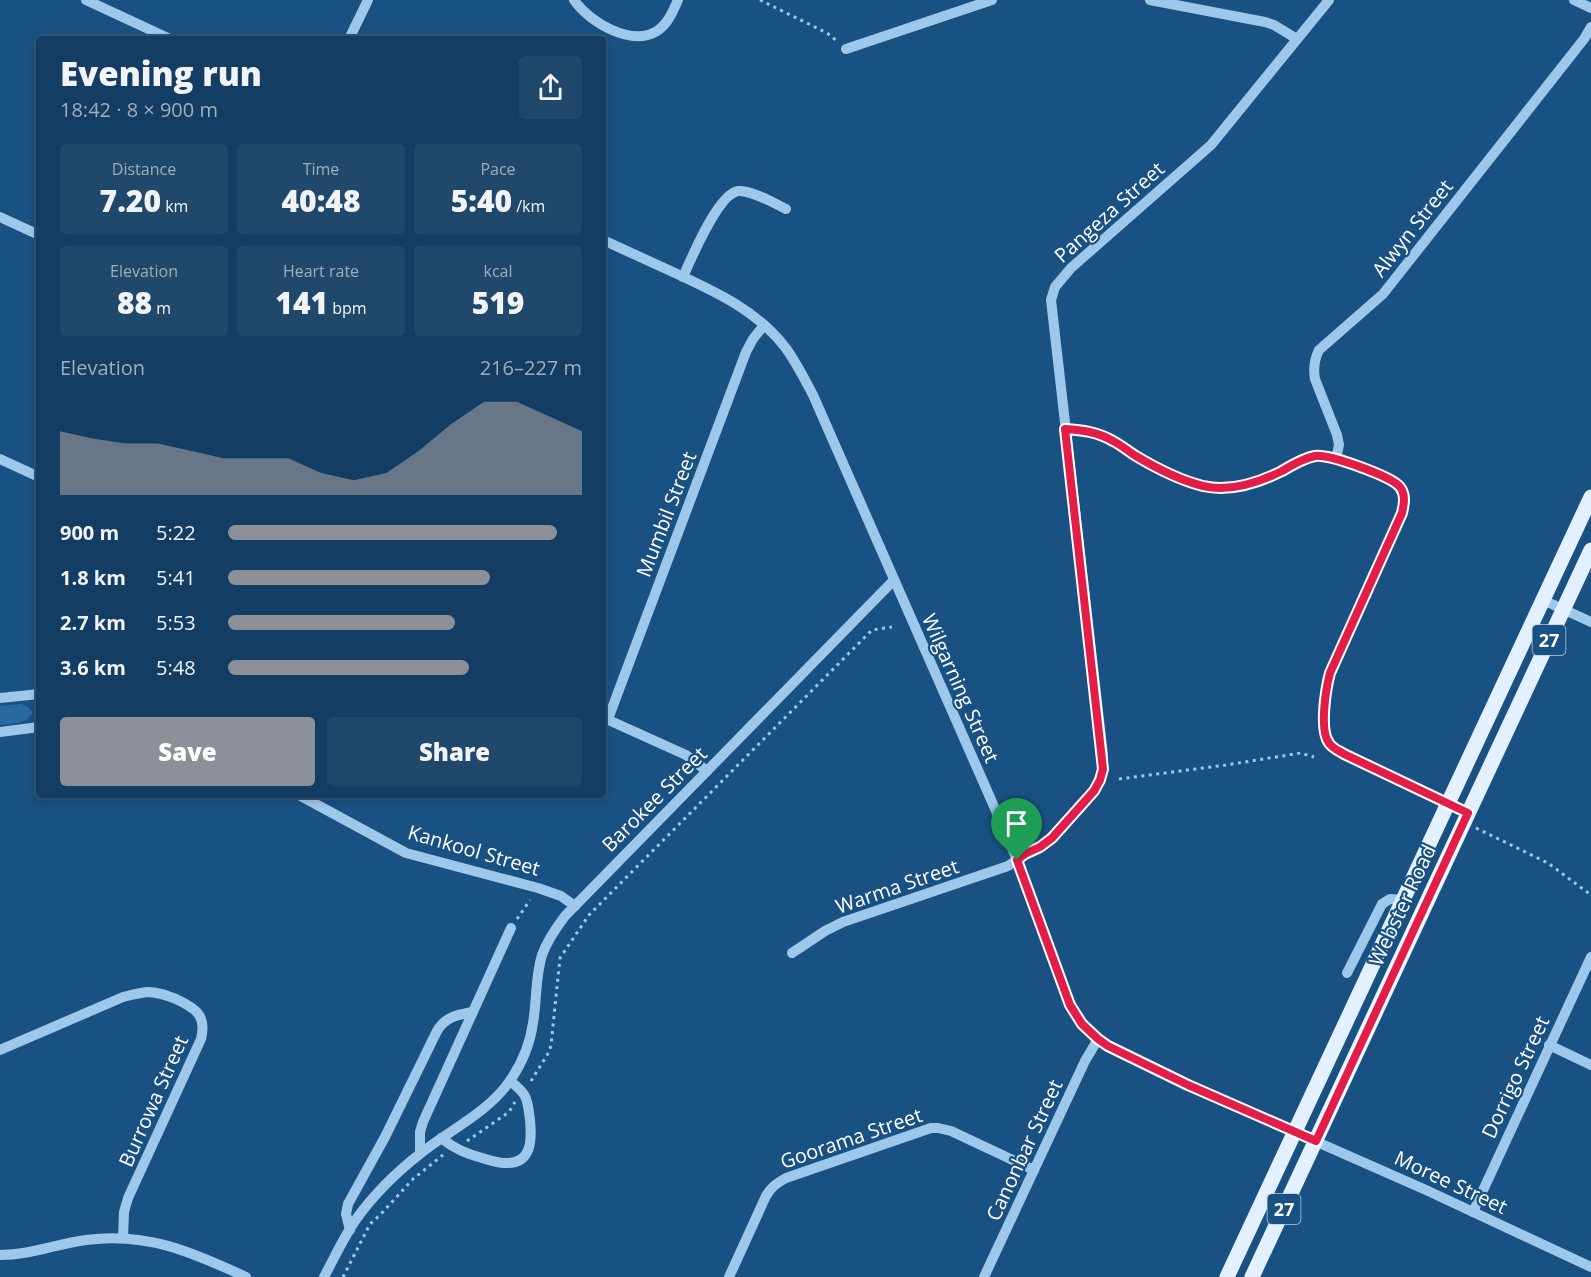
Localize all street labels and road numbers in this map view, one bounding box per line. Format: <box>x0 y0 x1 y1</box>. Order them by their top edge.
street label: Pangeza Street <box>1048 155 1170 269</box>
street label: Alwyn Street <box>1365 174 1459 282</box>
street label: Mumbil Street <box>630 447 702 581</box>
street label: Wilgarning Street <box>916 609 1006 767</box>
road number: 27 <box>1532 625 1566 655</box>
street label: Barokee Street <box>596 741 712 857</box>
street label: Kankool Street <box>405 818 543 882</box>
street label: Webster Road <box>1362 840 1442 970</box>
street label: Warma Street <box>832 852 962 920</box>
street label: Dorrigo Street <box>1475 1012 1555 1142</box>
street label: Burrowa Street <box>112 1031 194 1171</box>
street label: Canonbar Street <box>979 1075 1069 1225</box>
street label: Goorama Street <box>776 1101 926 1175</box>
street label: Moree Street <box>1390 1144 1512 1220</box>
road number: 27 <box>1268 1194 1300 1224</box>

